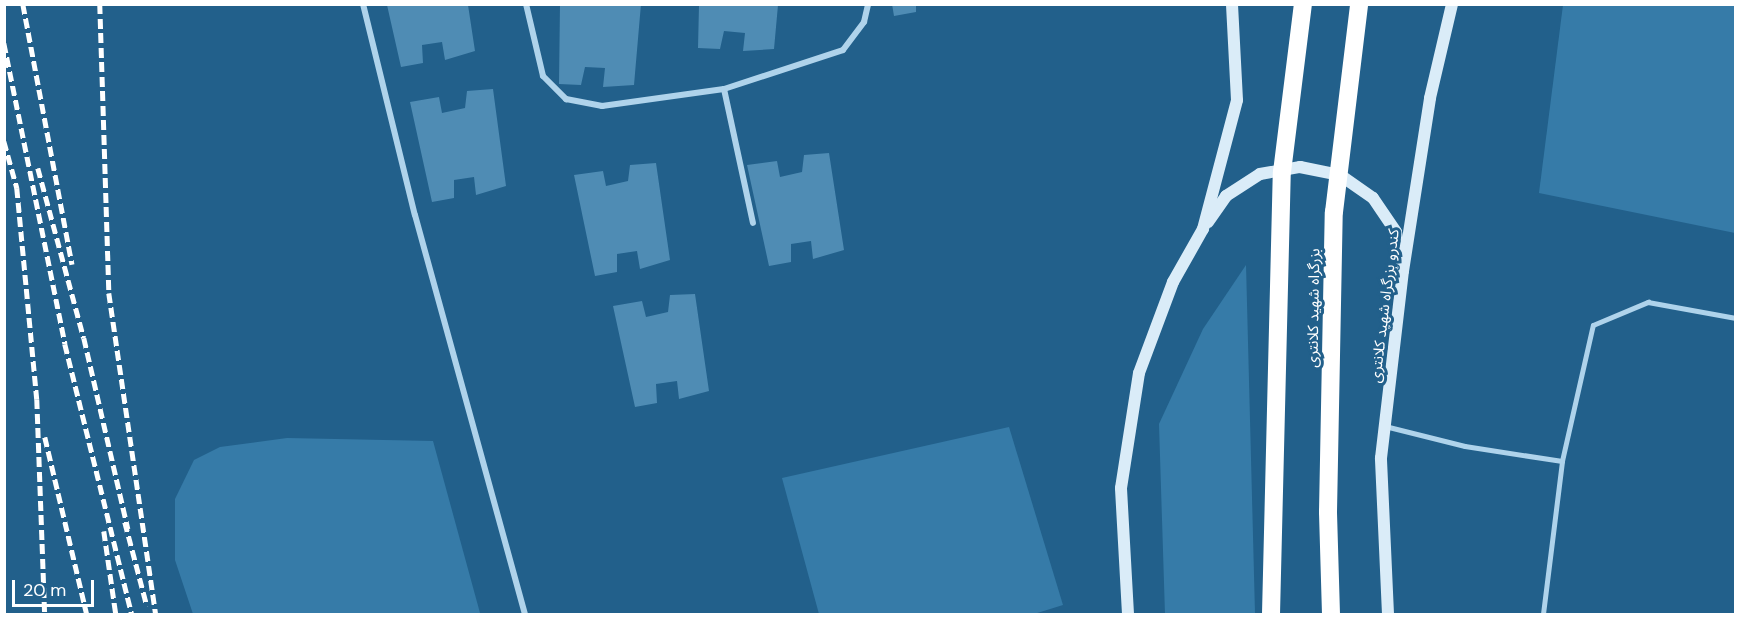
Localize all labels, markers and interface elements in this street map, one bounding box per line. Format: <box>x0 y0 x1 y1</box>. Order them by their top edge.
street label: کندرو بزرگراه شهید کلانتری <box>1367 228 1403 384</box>
street label: بزرگراه شهید کلانتری <box>1304 248 1324 368</box>
scale bar <box>15 568 98 606</box>
text: 20 m <box>23 578 66 602</box>

